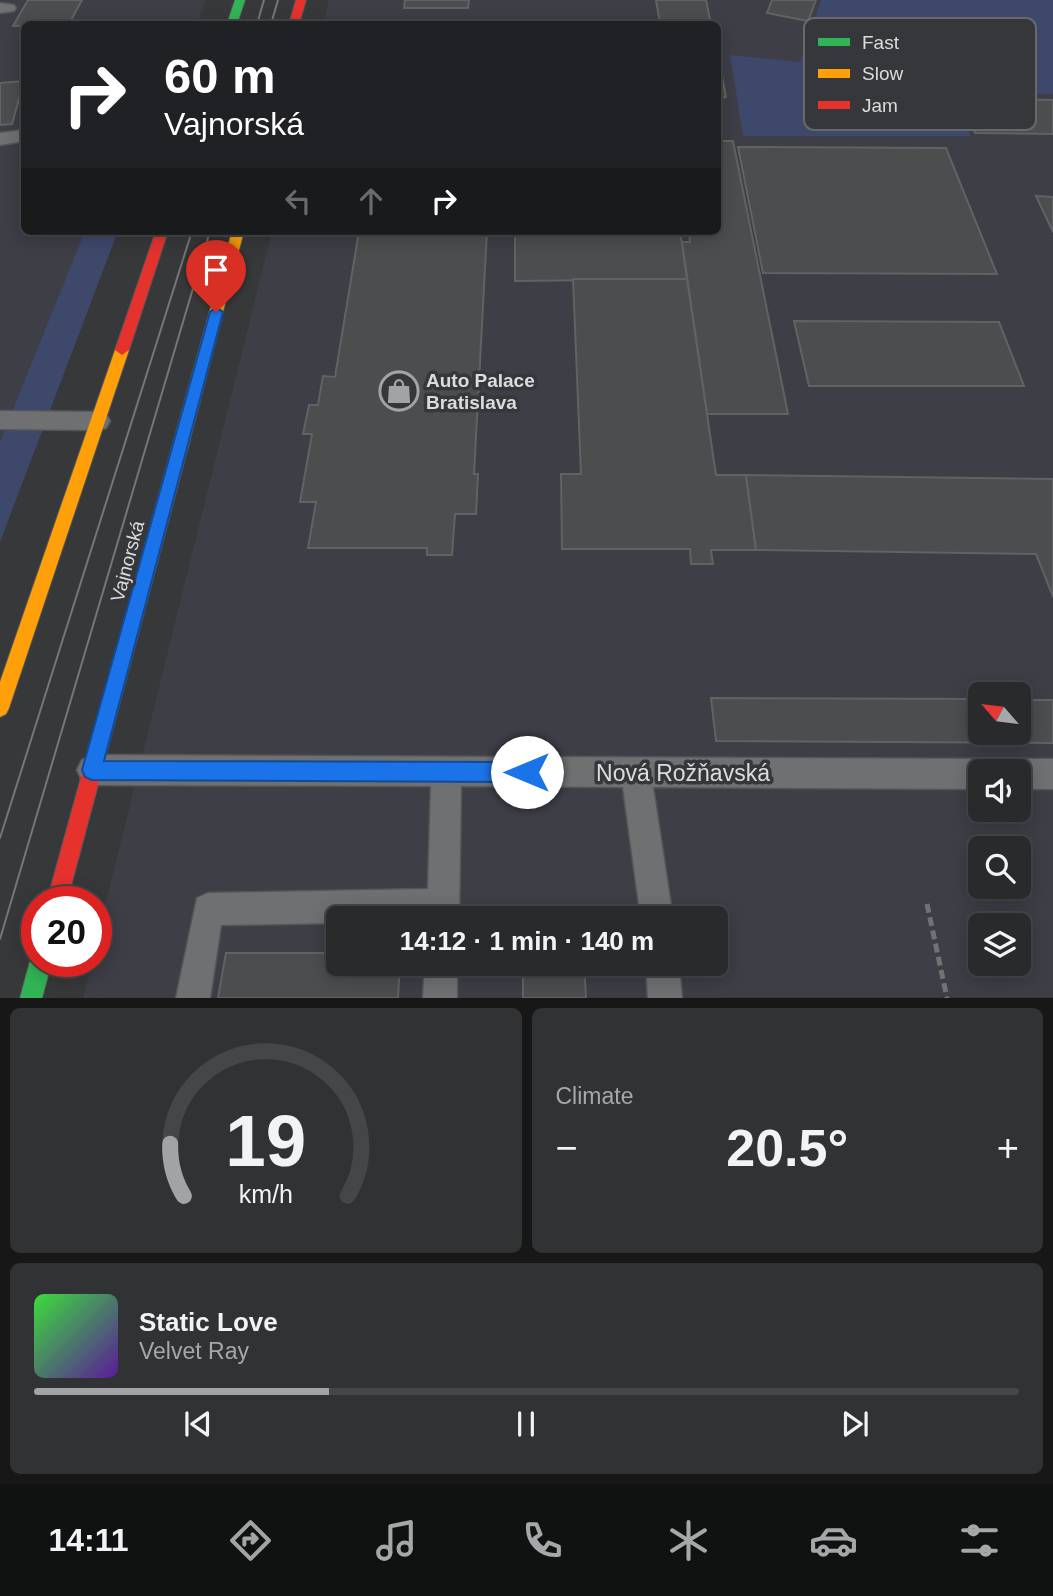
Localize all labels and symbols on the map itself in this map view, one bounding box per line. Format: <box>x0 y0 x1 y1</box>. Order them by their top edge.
legend <box>804 18 1036 130</box>
text: Fast <box>862 32 900 53</box>
text: Slow <box>862 63 903 84</box>
text: Jam <box>862 95 898 116</box>
pin <box>186 240 246 312</box>
shop icon: Auto Palace Bratislava <box>378 370 420 412</box>
place label: Auto Palace Bratislava <box>426 370 535 413</box>
street label: Vajnorská <box>107 518 148 604</box>
north arrow <box>968 682 1031 746</box>
position arrow <box>490 735 564 809</box>
street label: Nová Rožňavská <box>596 760 770 786</box>
speed limit sign: 20 <box>21 886 112 977</box>

